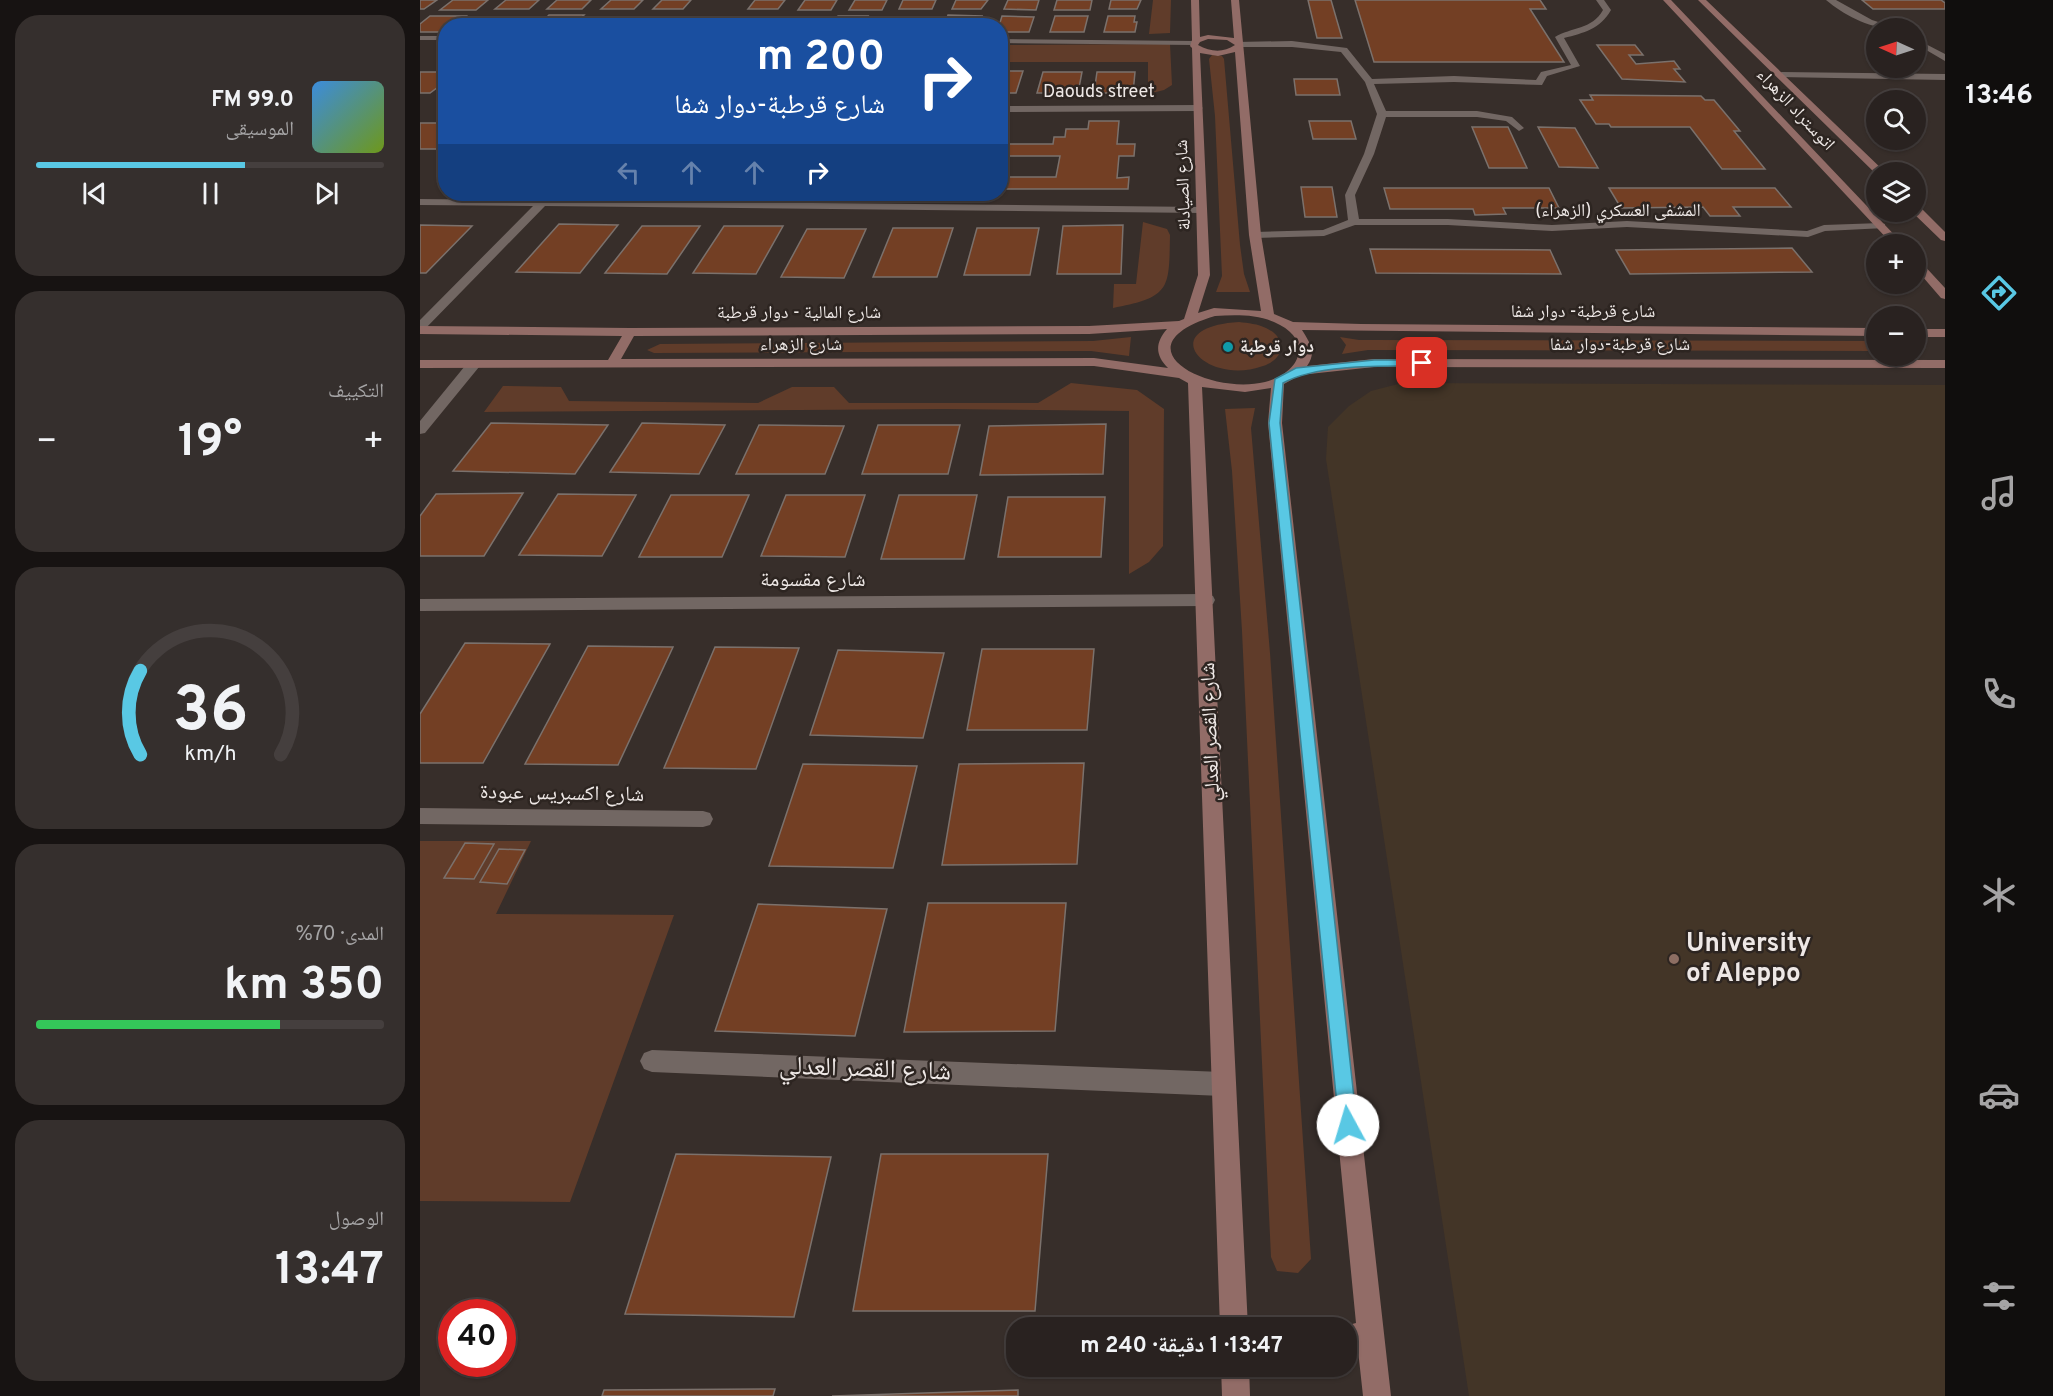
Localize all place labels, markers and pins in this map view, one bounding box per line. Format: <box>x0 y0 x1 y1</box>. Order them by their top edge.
place label: دوار قرطبة <box>1240 336 1314 359</box>
pin <box>1396 337 1447 388</box>
marker: دوار قرطبة <box>1221 340 1235 354</box>
place label: University of Aleppo <box>1686 928 1811 991</box>
marker: University of Aleppo <box>1667 952 1681 966</box>

